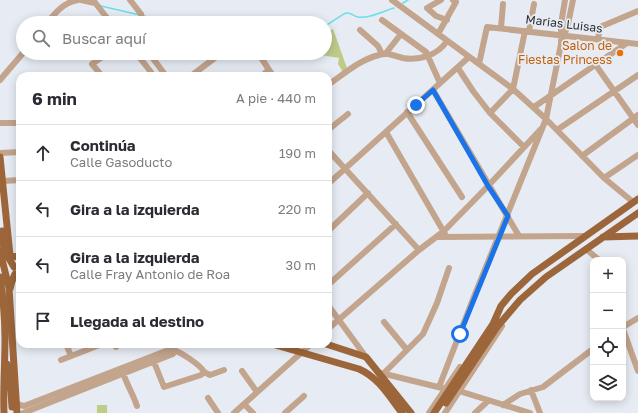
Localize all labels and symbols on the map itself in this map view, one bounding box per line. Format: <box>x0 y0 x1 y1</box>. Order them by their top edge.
street label: Marias Luisas <box>525 11 604 36</box>
place label: Salon de Fiestas Princess <box>518 38 612 67</box>
marker: Salon de Fiestas Princess <box>615 48 625 58</box>
route end <box>407 96 425 114</box>
route start <box>451 325 469 343</box>

